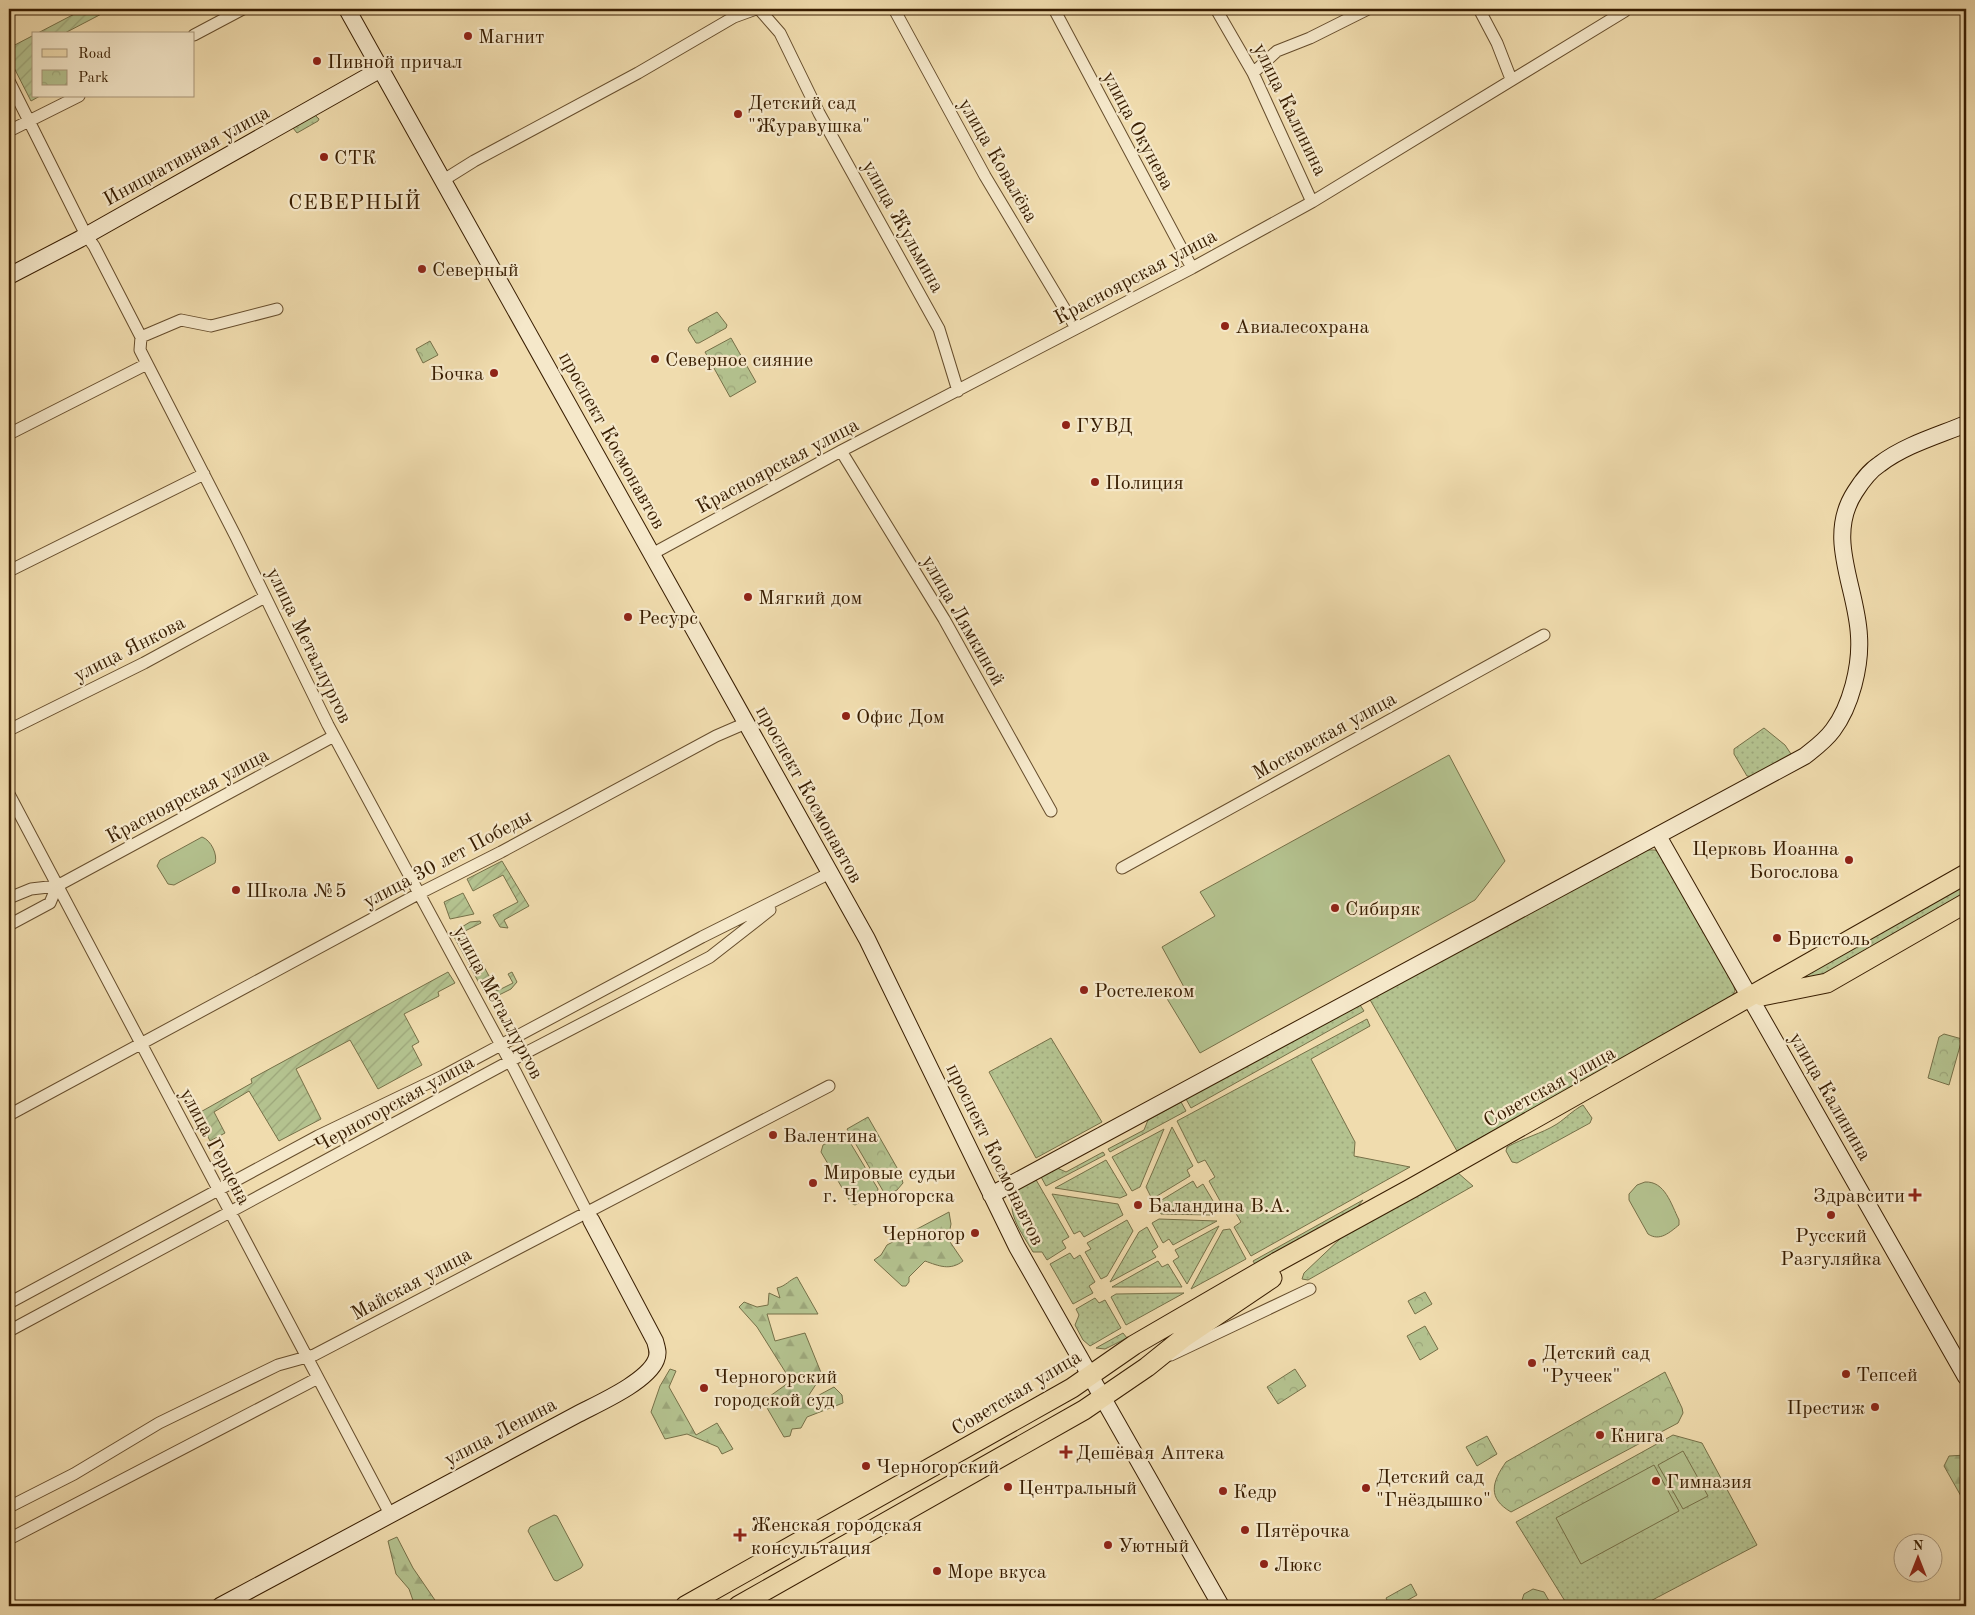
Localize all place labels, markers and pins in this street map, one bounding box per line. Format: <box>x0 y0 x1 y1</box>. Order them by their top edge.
place label: Магнит <box>478 28 545 48</box>
marker: Магнит <box>462 30 474 42</box>
place label: Пивной причал <box>327 53 462 73</box>
marker: Пивной причал <box>311 55 323 67</box>
place label: Детский сад "Журавушка" <box>748 94 870 137</box>
marker: Детский сад "Журавушка" <box>732 108 744 120</box>
place label: СТК <box>334 149 376 169</box>
marker: СТК <box>318 151 330 163</box>
place label: Северный <box>432 261 519 281</box>
marker: Северный <box>416 263 428 275</box>
place label: Авиалесохрана <box>1235 318 1370 338</box>
marker: Авиалесохрана <box>1219 320 1231 332</box>
place label: Северное сияние <box>665 351 813 371</box>
marker: Северное сияние <box>649 353 661 365</box>
place label: Бочка <box>430 365 484 385</box>
marker: Бочка <box>488 367 500 379</box>
place label: ГУВД <box>1076 417 1133 437</box>
marker: ГУВД <box>1060 419 1072 431</box>
place label: Полиция <box>1105 474 1184 494</box>
marker: Полиция <box>1089 476 1101 488</box>
place label: Мягкий дом <box>758 589 862 609</box>
marker: Мягкий дом <box>742 591 754 603</box>
place label: Ресурс <box>638 609 698 629</box>
marker: Ресурс <box>622 611 634 623</box>
place label: Офис Дом <box>856 708 945 728</box>
marker: Офис Дом <box>840 710 852 722</box>
place label: Церковь Иоанна Богослова <box>1692 840 1839 883</box>
marker: Церковь Иоанна Богослова <box>1843 854 1855 866</box>
place label: Школа №5 <box>246 882 347 902</box>
marker: Школа №5 <box>230 884 242 896</box>
place label: Сибиряк <box>1345 900 1421 920</box>
marker: Сибиряк <box>1329 902 1341 914</box>
place label: Бристоль <box>1787 930 1870 950</box>
marker: Бристоль <box>1771 932 1783 944</box>
place label: Ростелеком <box>1094 982 1195 1002</box>
marker: Ростелеком <box>1078 984 1090 996</box>
place label: Валентина <box>783 1127 878 1147</box>
marker: Валентина <box>767 1129 779 1141</box>
place label: Мировые судьи г. Черногорска <box>823 1164 956 1207</box>
marker: Мировые судьи г. Черногорска <box>807 1177 819 1189</box>
place label: Здравсити <box>1813 1187 1905 1207</box>
marker: Здравсити <box>1909 1189 1921 1201</box>
place label: Баландина В.А. <box>1148 1197 1290 1217</box>
marker: Баландина В.А. <box>1132 1199 1144 1211</box>
marker: Русский Разгуляйка <box>1825 1209 1837 1221</box>
place label: Черногор <box>882 1225 965 1245</box>
marker: Черногор <box>969 1227 981 1239</box>
place label: Русский Разгуляйка <box>1780 1227 1882 1270</box>
place label: Детский сад "Ручеек" <box>1542 1344 1650 1387</box>
marker: Детский сад "Ручеек" <box>1526 1357 1538 1369</box>
place label: Тепсей <box>1856 1366 1918 1386</box>
place label: Черногорский городской суд <box>714 1368 837 1411</box>
marker: Тепсей <box>1840 1368 1852 1380</box>
marker: Черногорский городской суд <box>698 1382 710 1394</box>
place label: Престиж <box>1786 1399 1865 1419</box>
marker: Престиж <box>1869 1401 1881 1413</box>
place label: Книга <box>1610 1427 1664 1447</box>
marker: Книга <box>1594 1429 1606 1441</box>
place label: Дешёвая Аптека <box>1076 1444 1225 1464</box>
marker: Дешёвая Аптека <box>1060 1446 1072 1458</box>
place label: Черногорский <box>876 1458 999 1478</box>
marker: Черногорский <box>860 1460 872 1472</box>
place label: Детский сад "Гнёздышко" <box>1376 1468 1491 1511</box>
place label: Гимназия <box>1666 1473 1752 1493</box>
marker: Гимназия <box>1650 1475 1662 1487</box>
place label: Центральный <box>1018 1479 1137 1499</box>
marker: Центральный <box>1002 1481 1014 1493</box>
marker: Детский сад "Гнёздышко" <box>1360 1482 1372 1494</box>
place label: Кедр <box>1233 1483 1277 1503</box>
marker: Кедр <box>1217 1485 1229 1497</box>
place label: Женская городская консультация <box>751 1516 922 1559</box>
place label: Пятёрочка <box>1255 1522 1350 1542</box>
marker: Пятёрочка <box>1239 1524 1251 1536</box>
marker: Женская городская консультация <box>733 1528 747 1542</box>
place label: Уютный <box>1118 1537 1189 1557</box>
marker: Уютный <box>1102 1539 1114 1551</box>
place label: Люкс <box>1274 1556 1322 1576</box>
marker: Люкс <box>1258 1558 1270 1570</box>
place label: Море вкуса <box>947 1563 1047 1583</box>
marker: Море вкуса <box>931 1565 943 1577</box>

